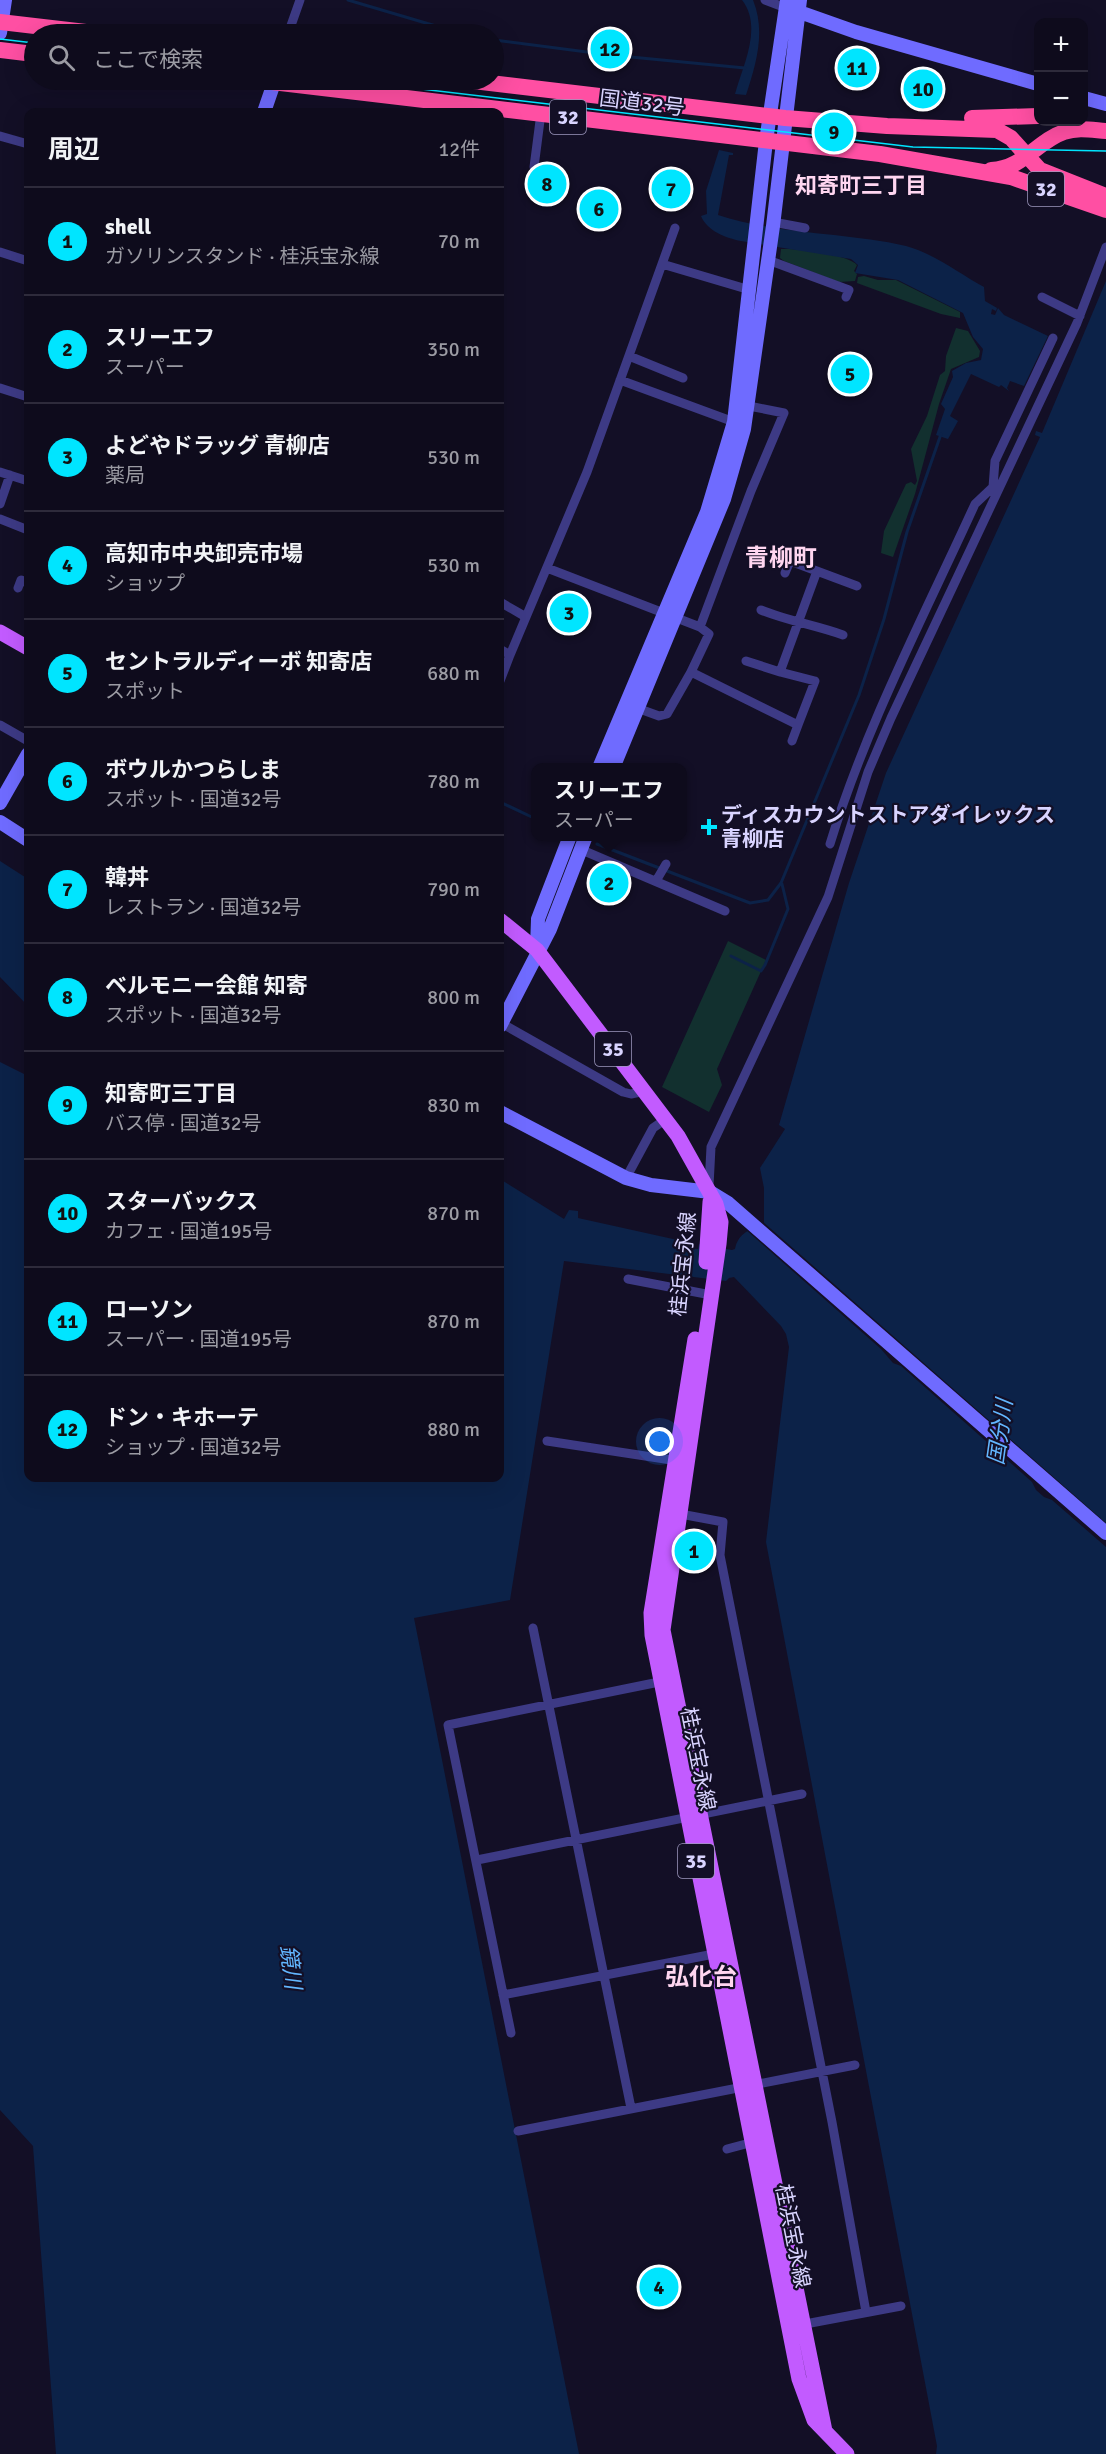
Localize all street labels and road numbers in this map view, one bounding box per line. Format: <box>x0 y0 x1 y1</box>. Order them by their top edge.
street label: 国道32号 <box>598 85 686 121</box>
road number: 32 <box>550 100 586 134</box>
road number: 32 <box>1028 172 1064 206</box>
road number: 35 <box>595 1032 631 1066</box>
street label: 桂浜宝永線 <box>665 1210 701 1318</box>
street label: 桂浜宝永線 <box>675 1705 721 1813</box>
road number: 35 <box>678 1844 714 1878</box>
street label: 桂浜宝永線 <box>770 2182 816 2290</box>

